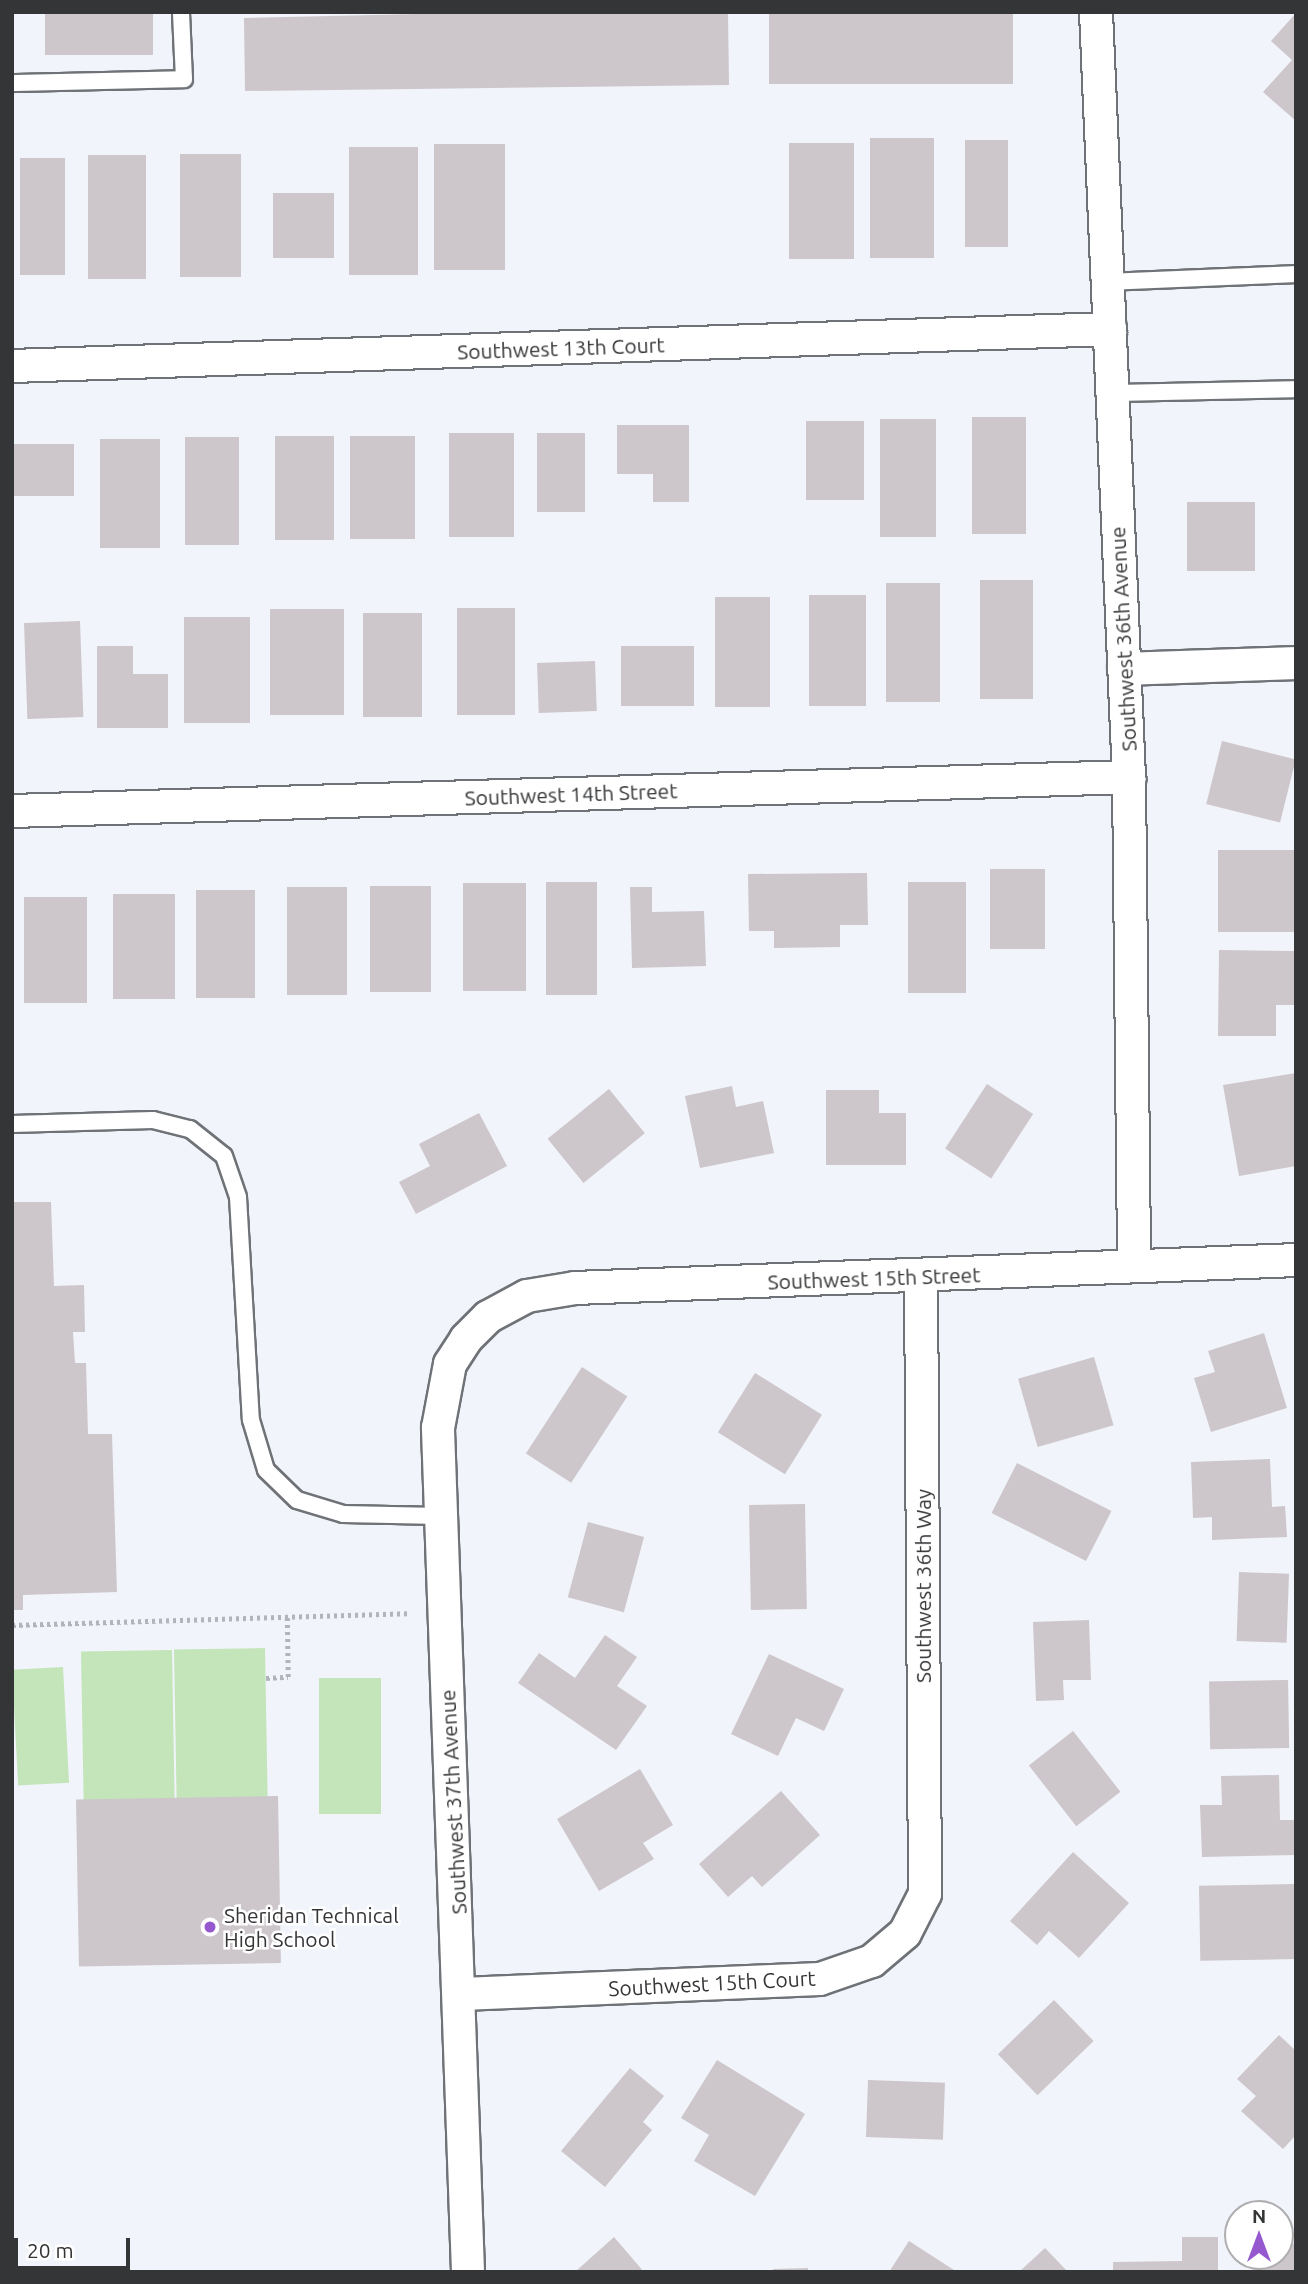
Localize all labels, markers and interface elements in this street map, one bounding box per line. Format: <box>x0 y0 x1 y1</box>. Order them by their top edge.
street label: Southwest 13th Court <box>457 332 665 364</box>
street label: Southwest 36th Avenue <box>1105 526 1141 752</box>
street label: Southwest 14th Street <box>464 778 678 810</box>
street label: Southwest 15th Street <box>767 1262 981 1294</box>
street label: Southwest 36th Way <box>910 1489 936 1683</box>
street label: Southwest 37th Avenue <box>435 1689 471 1915</box>
place label: Sheridan Technical High School <box>224 1902 399 1952</box>
marker: Sheridan Technical High School <box>202 1919 218 1935</box>
street label: Southwest 15th Court <box>608 1965 816 2001</box>
north arrow <box>1224 2200 1294 2270</box>
text: N <box>1252 2205 1266 2227</box>
scale bar <box>18 2224 133 2268</box>
text: 20 m <box>27 2238 74 2262</box>

